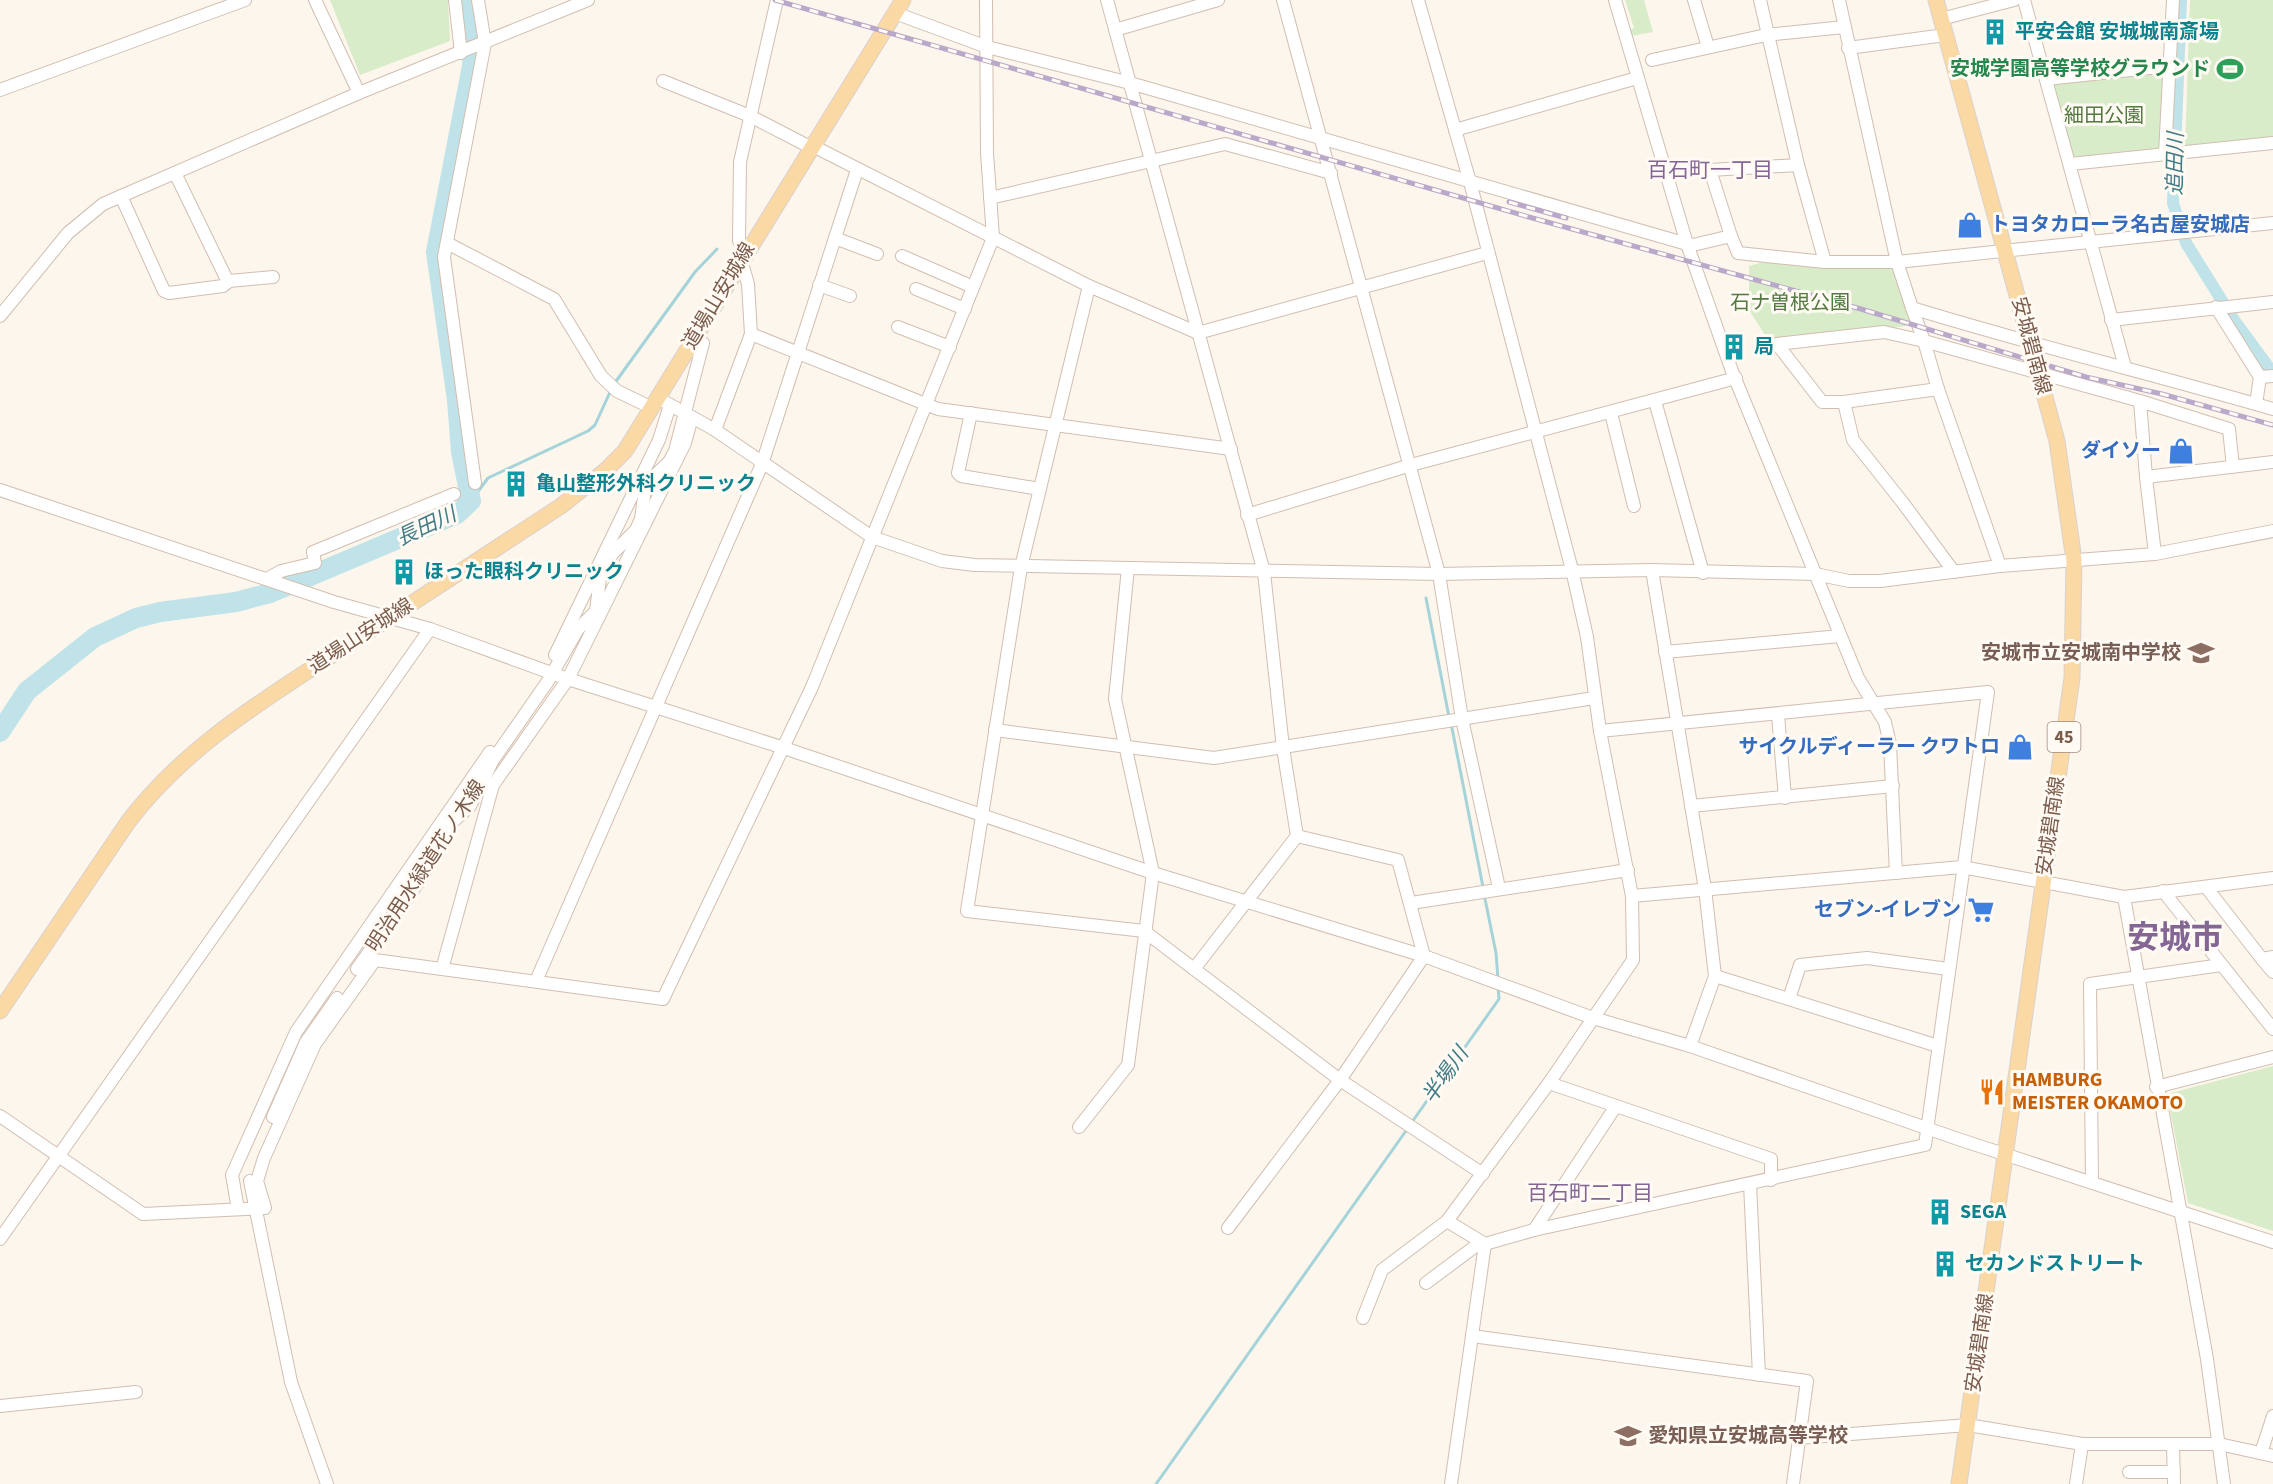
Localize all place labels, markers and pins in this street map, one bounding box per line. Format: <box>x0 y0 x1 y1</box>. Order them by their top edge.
building icon: 平安会館 安城城南斎場 <box>1980 17 2010 47</box>
place label: 平安会館 安城城南斎場 <box>2015 18 2219 46</box>
sports icon: 安城学園高等学校グラウンド <box>2215 54 2245 84</box>
place label: 安城学園高等学校グラウンド <box>1950 55 2210 83</box>
shop icon: トヨタカローラ名古屋安城店 <box>1955 210 1985 240</box>
place label: トヨタカローラ名古屋安城店 <box>1990 211 2250 239</box>
building icon: 局 <box>1719 332 1749 362</box>
place label: 局 <box>1754 333 1774 361</box>
shop icon: ダイソー <box>2166 436 2196 466</box>
place label: ダイソー <box>2081 437 2161 465</box>
building icon: 亀山整形外科クリニック <box>501 469 531 499</box>
place label: 亀山整形外科クリニック <box>536 470 756 498</box>
building icon: ほった眼科クリニック <box>389 557 419 587</box>
place label: ほった眼科クリニック <box>424 558 624 586</box>
school or university icon: 安城市立安城南中学校 <box>2186 638 2216 668</box>
place label: 安城市立安城南中学校 <box>1981 639 2181 667</box>
shop icon: サイクルディーラー クワトロ <box>2005 732 2035 762</box>
place label: サイクルディーラー クワトロ <box>1738 733 2000 761</box>
supermarket icon: セブン-イレブン <box>1966 895 1996 925</box>
place label: セブン-イレブン <box>1814 896 1961 924</box>
place label: HAMBURG MEISTER OKAMOTO <box>2012 1066 2183 1117</box>
restaurant icon: HAMBURG MEISTER OKAMOTO <box>1977 1077 2007 1107</box>
building icon: SEGA <box>1925 1197 1955 1227</box>
place label: SEGA <box>1960 1198 2007 1226</box>
building icon: セカンドストリート <box>1930 1249 1960 1279</box>
place label: セカンドストリート <box>1965 1250 2145 1278</box>
school or university icon: 愛知県立安城高等学校 <box>1613 1421 1643 1451</box>
place label: 愛知県立安城高等学校 <box>1648 1422 1848 1450</box>

